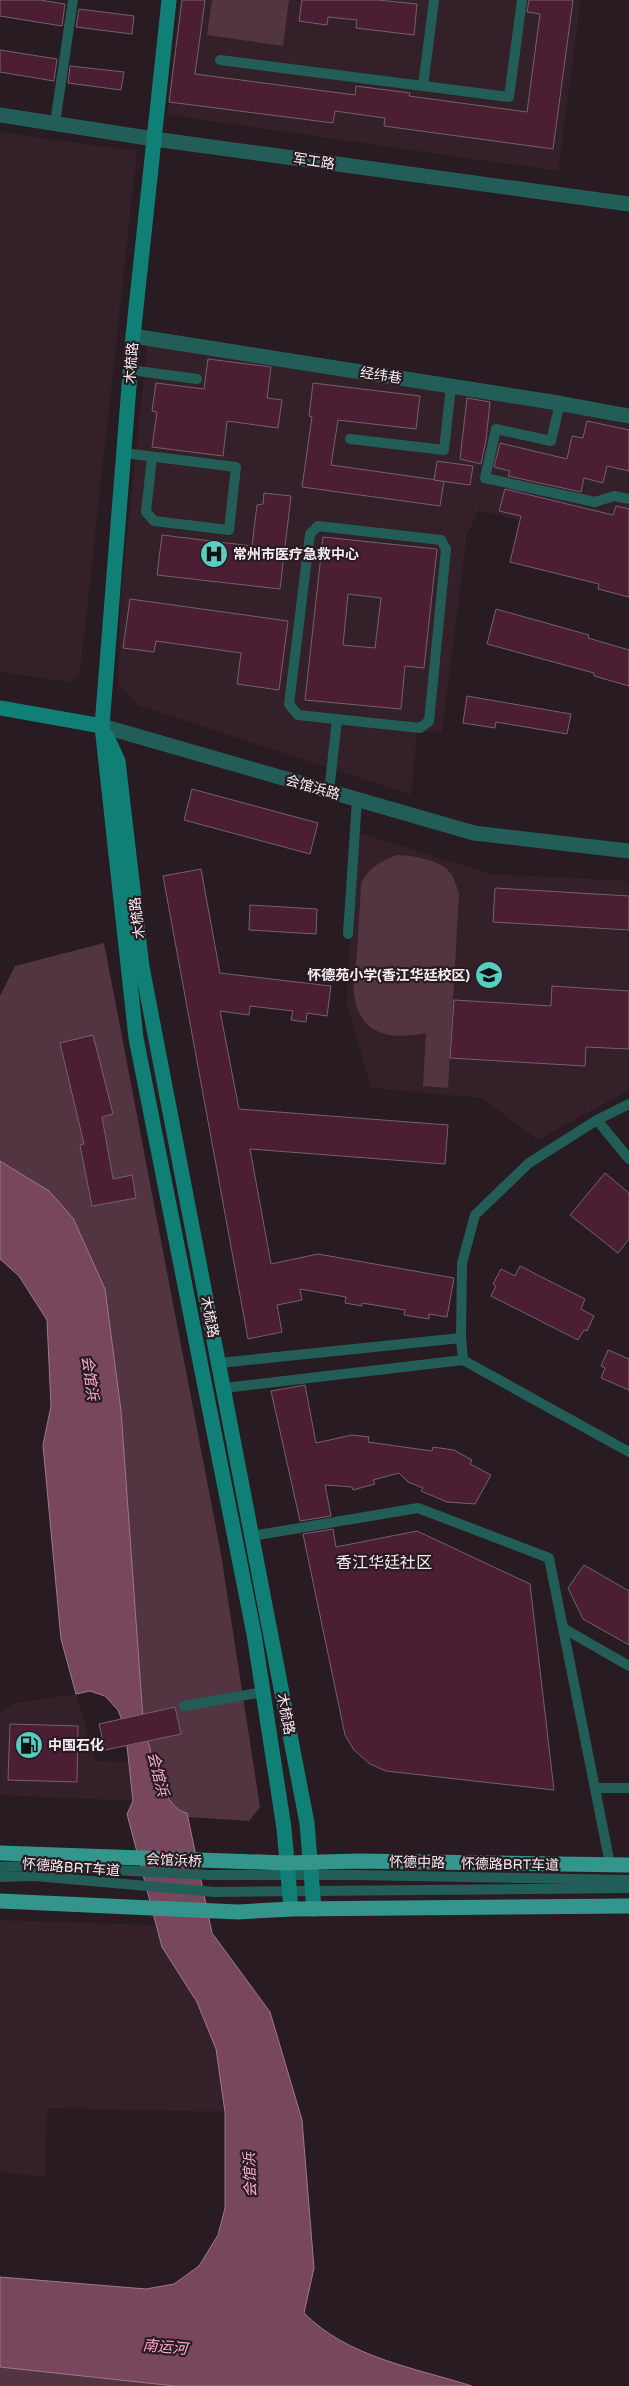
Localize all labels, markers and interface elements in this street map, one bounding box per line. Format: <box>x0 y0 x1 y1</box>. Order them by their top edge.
street label: 军工路 <box>292 150 336 173</box>
street label: 木梳路 <box>121 341 142 385</box>
street label: 经纬巷 <box>359 364 403 387</box>
hospital icon: 常州市医疗急救中心 <box>199 539 229 569</box>
place label: 常州市医疗急救中心 <box>233 546 359 563</box>
street label: 会馆浜路 <box>284 772 342 803</box>
street label: 木梳路 <box>127 896 148 940</box>
school or university icon: 怀德苑小学(香江华廷校区) <box>474 960 504 990</box>
place label: 怀德苑小学(香江华廷校区) <box>307 967 470 984</box>
street label: 木梳路 <box>197 1295 222 1339</box>
water label: 会馆浜 <box>78 1354 102 1404</box>
district label: 香江华廷社区 <box>336 1553 432 1573</box>
street label: 木梳路 <box>273 1692 298 1736</box>
fuel station icon: 中国石化 <box>14 1730 44 1760</box>
place label: 中国石化 <box>48 1737 104 1754</box>
water label: 会馆浜 <box>144 1750 173 1800</box>
street label: 会馆浜桥 <box>146 1851 202 1870</box>
street label: 怀德中路 <box>389 1854 445 1871</box>
street label: 怀德路BRT车道 <box>461 1855 559 1874</box>
street label: 怀德路BRT车道 <box>21 1856 121 1879</box>
water label: 会馆浜 <box>240 2150 260 2198</box>
water label: 南运河 <box>142 2336 191 2358</box>

